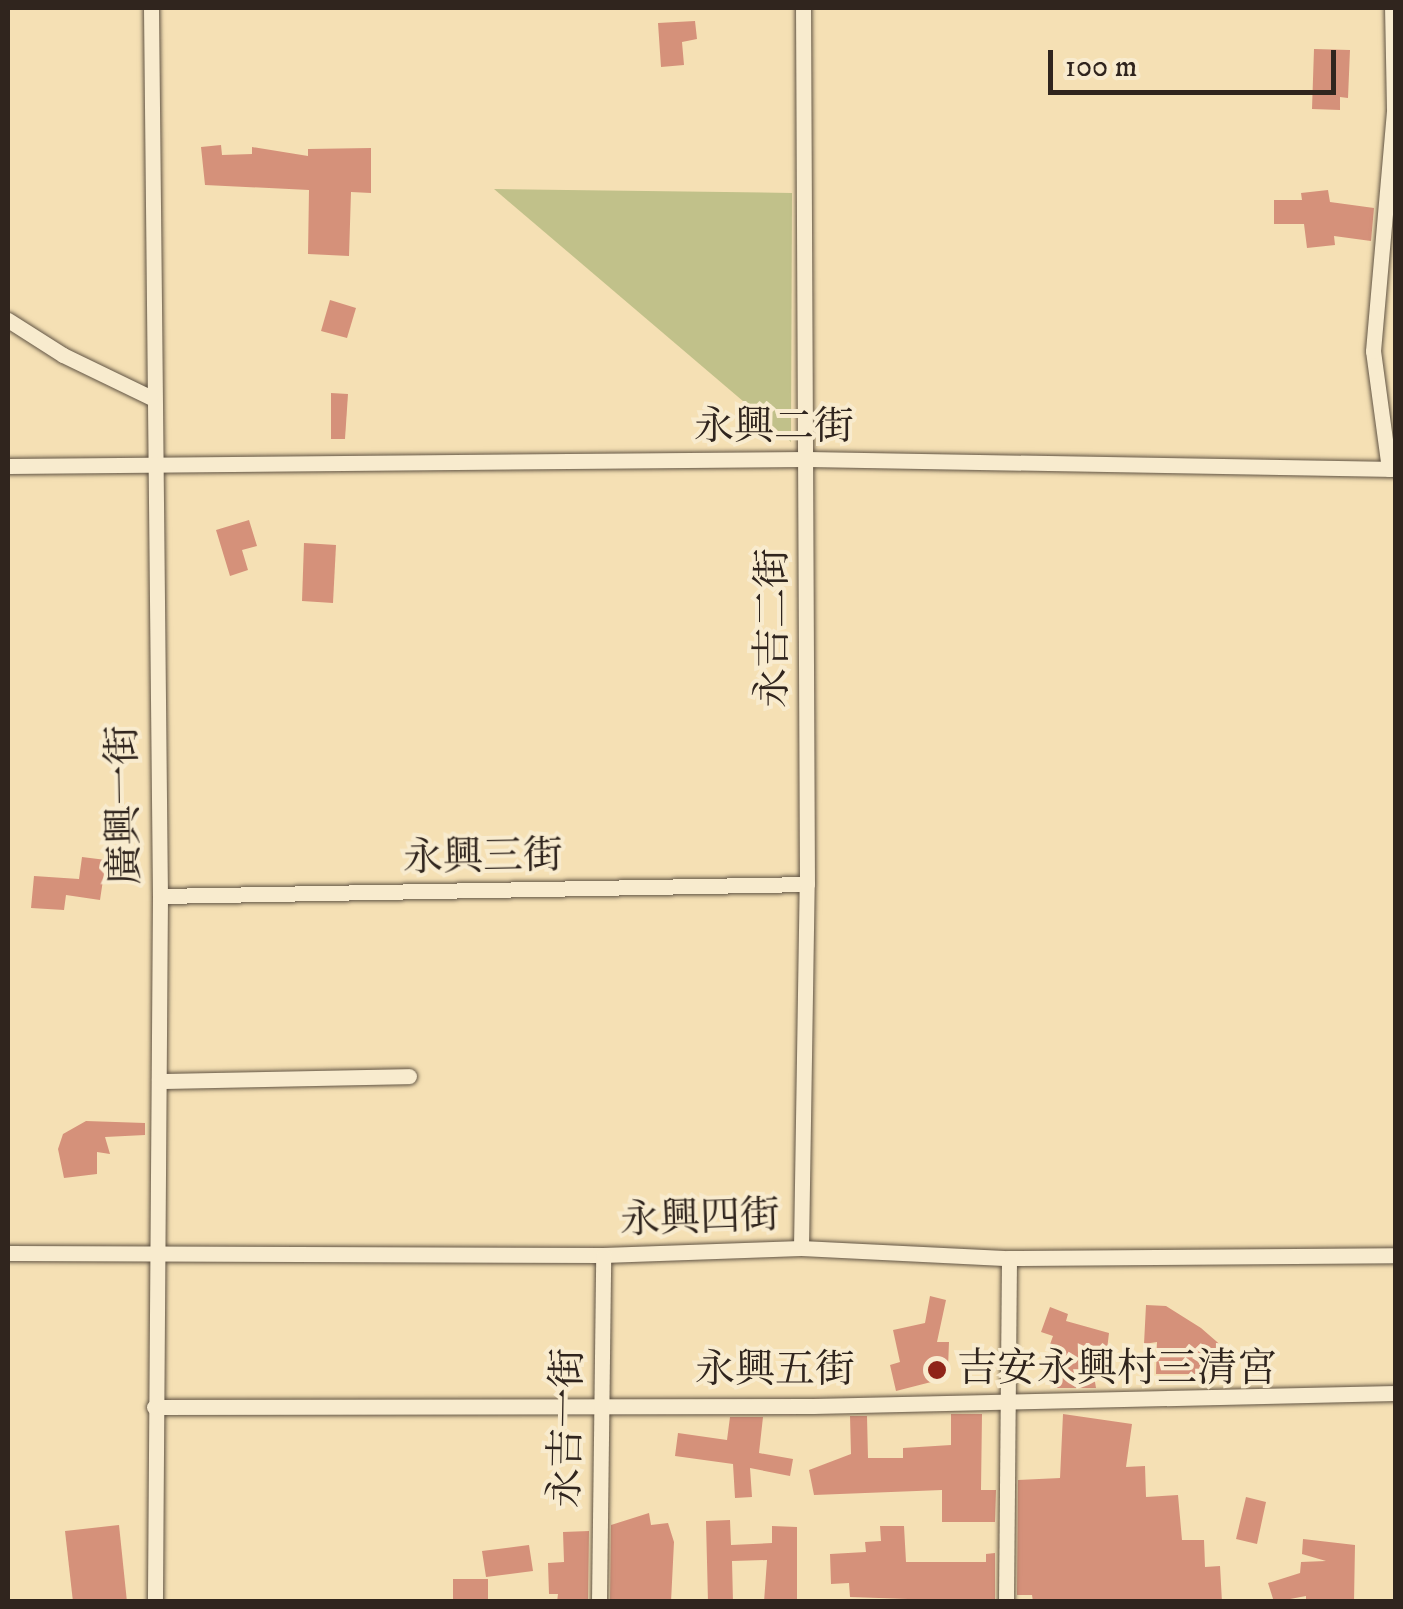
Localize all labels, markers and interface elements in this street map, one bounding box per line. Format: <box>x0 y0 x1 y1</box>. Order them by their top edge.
scale bar <box>1053 30 1340 92</box>
text: 100 m <box>1065 49 1137 86</box>
street label: 永興二街 <box>694 404 854 452</box>
street label: 永吉二街 <box>750 548 798 708</box>
street label: 廣興一街 <box>100 725 150 885</box>
street label: 永興三街 <box>403 833 563 883</box>
street label: 永興四街 <box>619 1192 781 1246</box>
place label: 吉安永興村三清宮 <box>957 1346 1277 1394</box>
street label: 永興五街 <box>695 1347 855 1395</box>
street label: 永吉一街 <box>543 1348 593 1508</box>
marker: 吉安永興村三清宮 <box>926 1359 948 1381</box>

